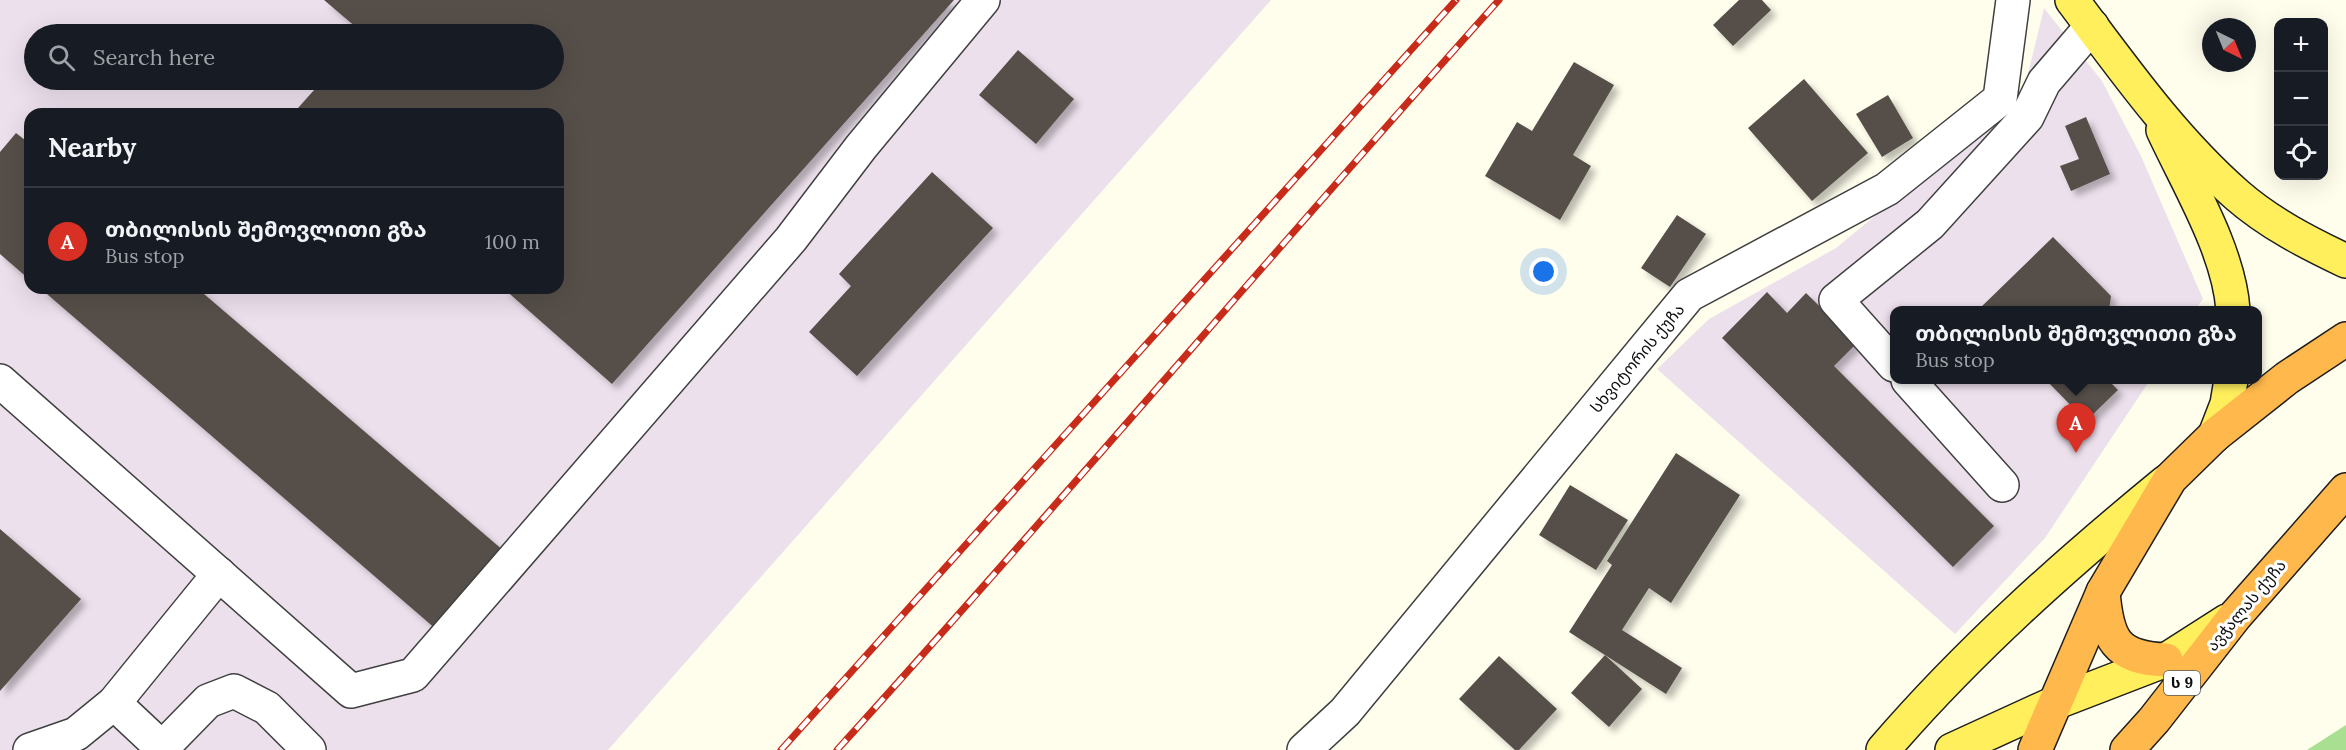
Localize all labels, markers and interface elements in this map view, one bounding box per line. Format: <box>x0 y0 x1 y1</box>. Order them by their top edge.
north arrow <box>2202 18 2256 72</box>
map controls <box>2274 18 2328 180</box>
button: + <box>2274 18 2328 72</box>
search box <box>24 24 564 90</box>
icon: search <box>45 41 78 74</box>
text: Search here <box>93 43 215 71</box>
button: − <box>2274 72 2328 126</box>
button: locate <box>2274 126 2328 180</box>
text: Nearby <box>48 131 136 164</box>
text: თბილისის შემოვლითი გზა <box>105 215 427 243</box>
text: A <box>61 229 74 254</box>
text: 100 m <box>485 229 540 254</box>
text: Bus stop <box>105 243 184 268</box>
your location <box>1529 257 1558 286</box>
street label: სხვიტორის ქუჩა <box>1586 299 1688 417</box>
popup <box>1890 306 2262 384</box>
text: თბილისის შემოვლითი გზა <box>1915 319 2237 347</box>
text: Bus stop <box>1915 347 1995 372</box>
pin: A <box>2056 404 2096 453</box>
street label: ავჭალას ქუჩა <box>2202 555 2291 655</box>
road number: ს 9 <box>2164 671 2200 695</box>

